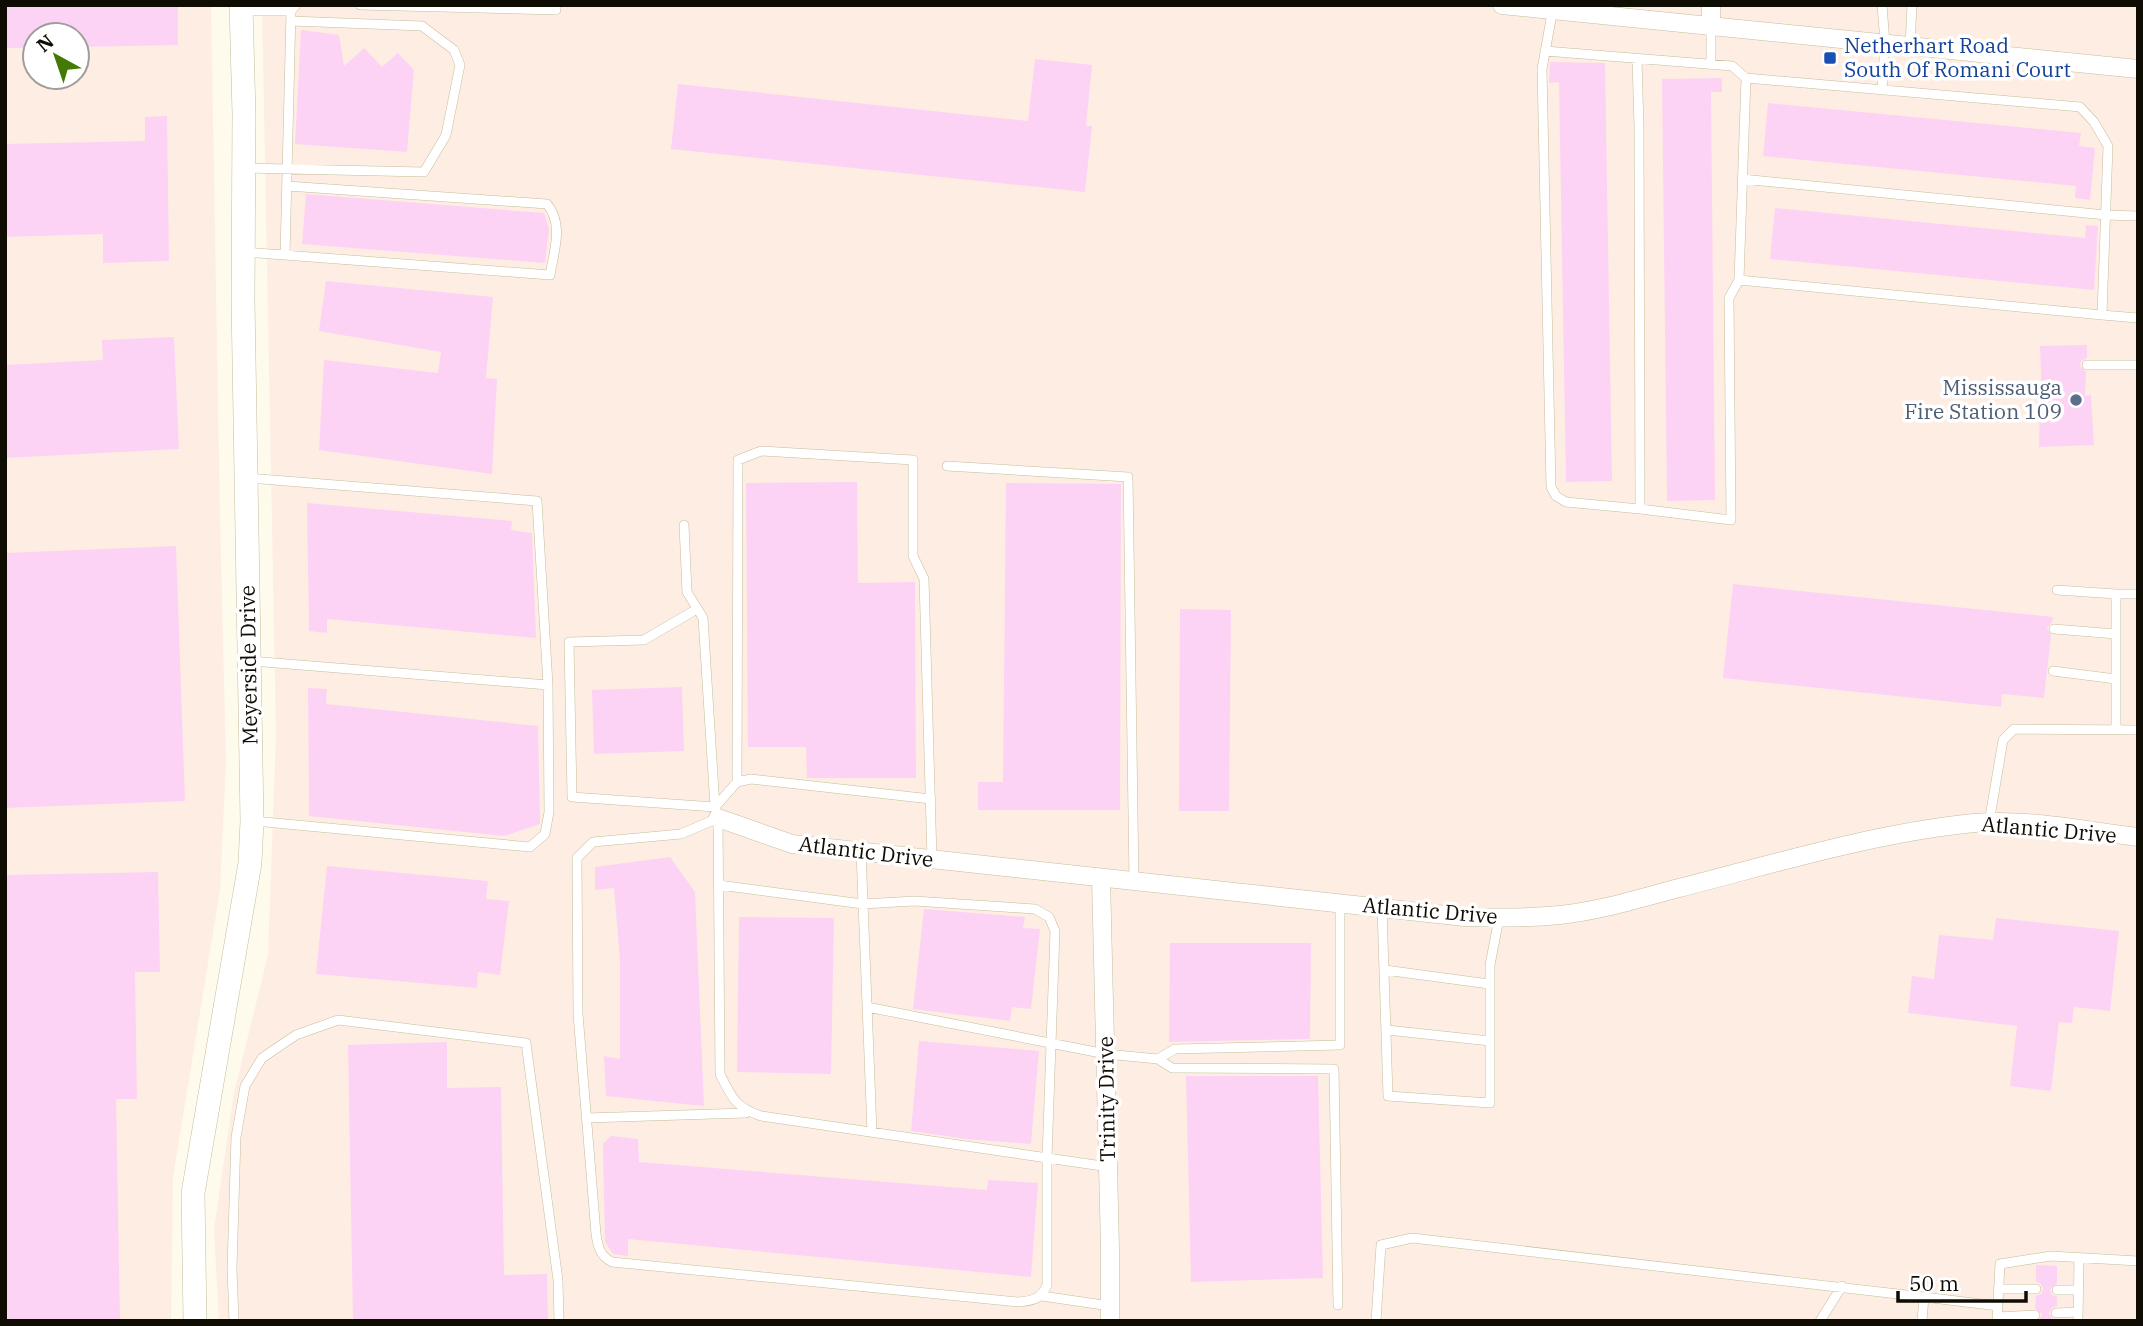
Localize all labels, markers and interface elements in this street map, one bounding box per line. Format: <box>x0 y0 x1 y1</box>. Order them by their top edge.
north arrow <box>21 21 91 91</box>
text: N <box>32 29 59 57</box>
place label: Netherhart Road South Of Romani Court <box>1844 31 2071 83</box>
marker: Netherhart Road South Of Romani Court <box>1822 50 1838 66</box>
place label: Mississauga Fire Station 109 <box>1904 373 2062 425</box>
marker: Mississauga Fire Station 109 <box>2068 392 2084 408</box>
street label: Meyerside Drive <box>233 585 263 745</box>
street label: Atlantic Drive <box>1980 809 2118 849</box>
street label: Atlantic Drive <box>797 829 935 873</box>
street label: Atlantic Drive <box>1361 890 1499 930</box>
street label: Trinity Drive <box>1091 1036 1121 1162</box>
scale bar <box>1898 1260 2026 1304</box>
text: 50 m <box>1909 1269 1959 1297</box>

